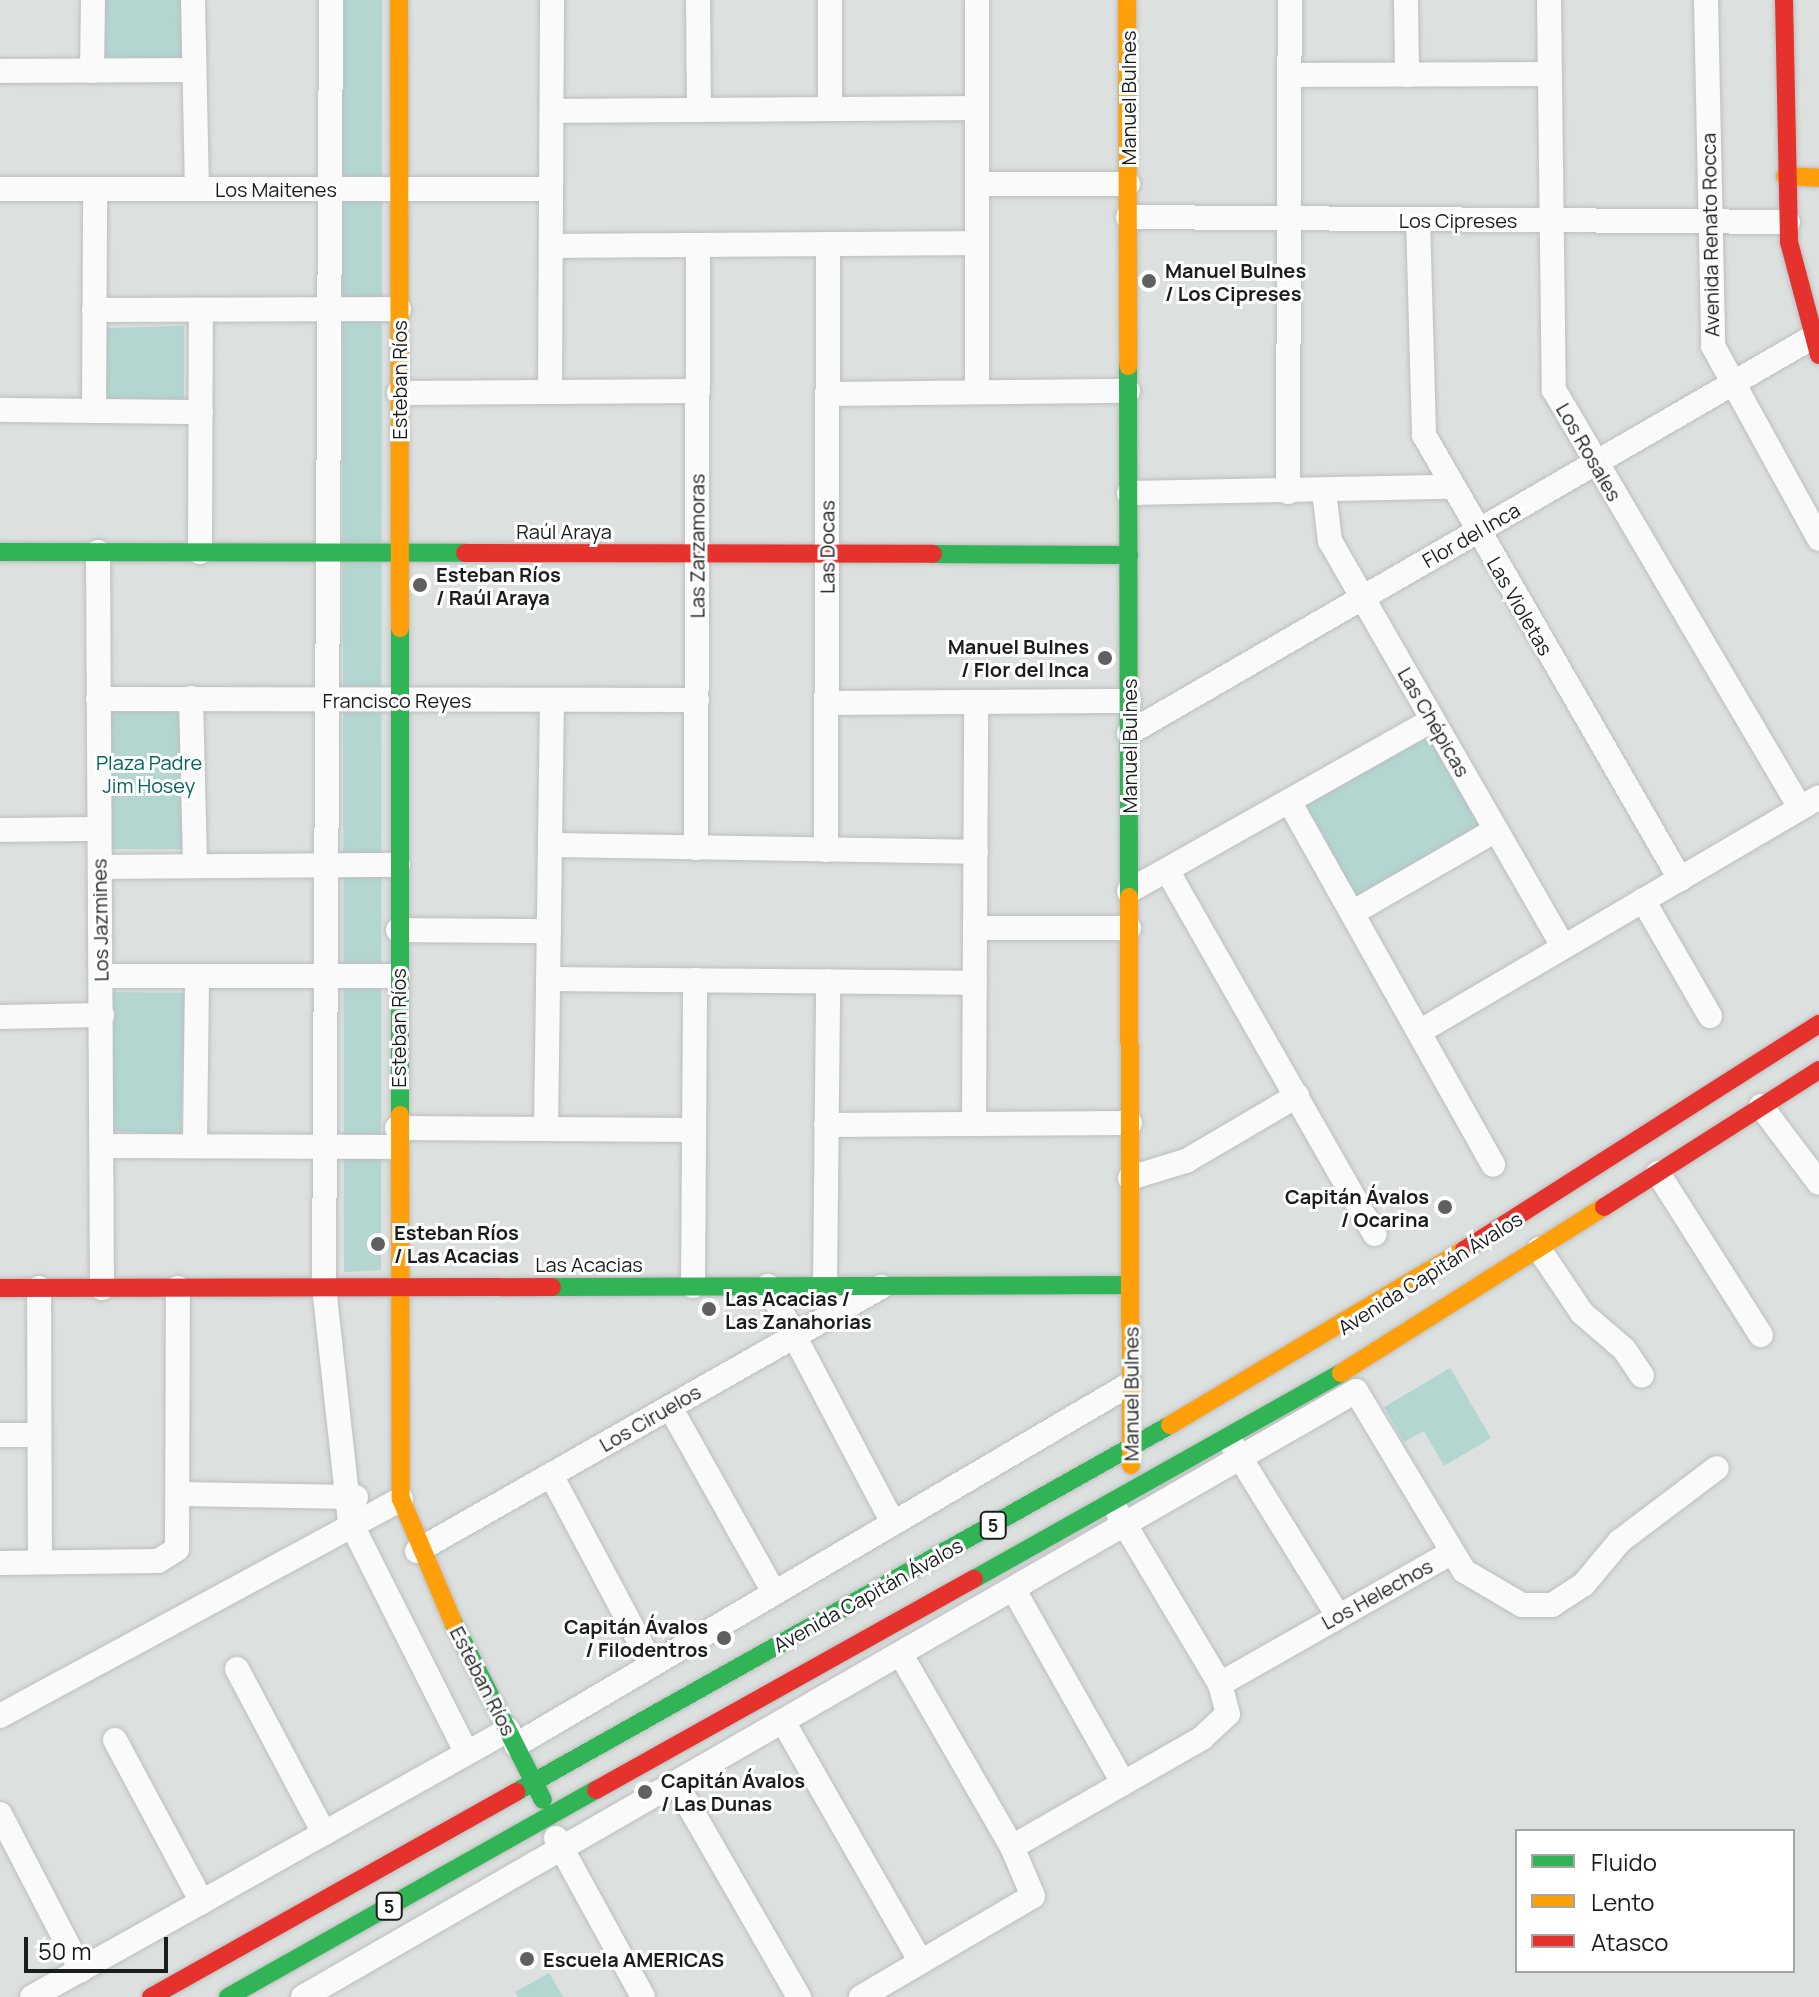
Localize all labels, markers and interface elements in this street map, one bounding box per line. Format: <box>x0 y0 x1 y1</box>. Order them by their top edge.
street label: Manuel Bulnes <box>1116 31 1140 165</box>
street label: Avenida Renato Rocca <box>1696 133 1724 337</box>
street label: Los Maitenes <box>215 177 337 201</box>
street label: Los Cipreses <box>1399 208 1517 232</box>
place label: Manuel Bulnes / Los Cipreses <box>1165 258 1306 305</box>
marker: Manuel Bulnes / Los Cipreses <box>1140 272 1158 290</box>
street label: Esteban Ríos <box>387 320 411 440</box>
street label: Los Rosales <box>1551 399 1627 505</box>
street label: Las Zarzamoras <box>685 474 709 618</box>
street label: Flor del Inca <box>1418 497 1524 573</box>
street label: Las Docas <box>815 500 839 594</box>
street label: Raúl Araya <box>516 519 612 543</box>
street label: Las Violetas <box>1482 552 1558 660</box>
place label: Esteban Ríos / Raúl Araya <box>436 562 561 609</box>
marker: Esteban Ríos / Raúl Araya <box>411 576 429 594</box>
place label: Manuel Bulnes / Flor del Inca <box>948 634 1089 681</box>
marker: Manuel Bulnes / Flor del Inca <box>1096 649 1114 667</box>
street label: Las Chépicas <box>1393 663 1475 781</box>
street label: Manuel Bulnes <box>1117 679 1141 813</box>
street label: Francisco Reyes <box>323 688 471 712</box>
park label: Plaza Padre Jim Hosey <box>96 751 202 798</box>
street label: Los Jazmines <box>87 858 113 982</box>
street label: Esteban Ríos <box>386 968 410 1088</box>
place label: Capitán Ávalos / Ocarina <box>1285 1184 1429 1231</box>
marker: Capitán Ávalos / Ocarina <box>1436 1198 1454 1216</box>
street label: Avenida Capitán Ávalos <box>1333 1206 1527 1340</box>
place label: Esteban Ríos / Las Acacias <box>394 1220 519 1267</box>
marker: Esteban Ríos / Las Acacias <box>369 1235 387 1253</box>
street label: Las Acacias <box>535 1252 643 1276</box>
place label: Las Acacias / Las Zanahorias <box>725 1286 872 1333</box>
marker: Las Acacias / Las Zanahorias <box>700 1300 718 1318</box>
street label: Manuel Bulnes <box>1119 1327 1143 1461</box>
street label: Los Ciruelos <box>595 1379 705 1457</box>
road number: 5 <box>979 1511 1007 1539</box>
street label: Avenida Capitán Ávalos <box>769 1533 967 1657</box>
street label: Los Helechos <box>1317 1554 1437 1634</box>
place label: Capitán Ávalos / Filodentros <box>564 1614 708 1661</box>
street label: Esteban Ríos <box>445 1622 521 1740</box>
marker: Capitán Ávalos / Filodentros <box>715 1629 733 1647</box>
place label: Capitán Ávalos / Las Dunas <box>661 1768 805 1815</box>
marker: Capitán Ávalos / Las Dunas <box>636 1783 654 1801</box>
legend <box>1515 1829 1795 1973</box>
text: Fluido <box>1591 1845 1657 1878</box>
text: Lento <box>1591 1885 1655 1918</box>
road number: 5 <box>375 1892 403 1920</box>
scale bar <box>28 1921 172 1971</box>
text: Atasco <box>1591 1925 1668 1958</box>
text: 50 m <box>38 1934 92 1967</box>
place label: Escuela AMERICAS <box>543 1947 724 1971</box>
marker: Escuela AMERICAS <box>518 1950 536 1968</box>

